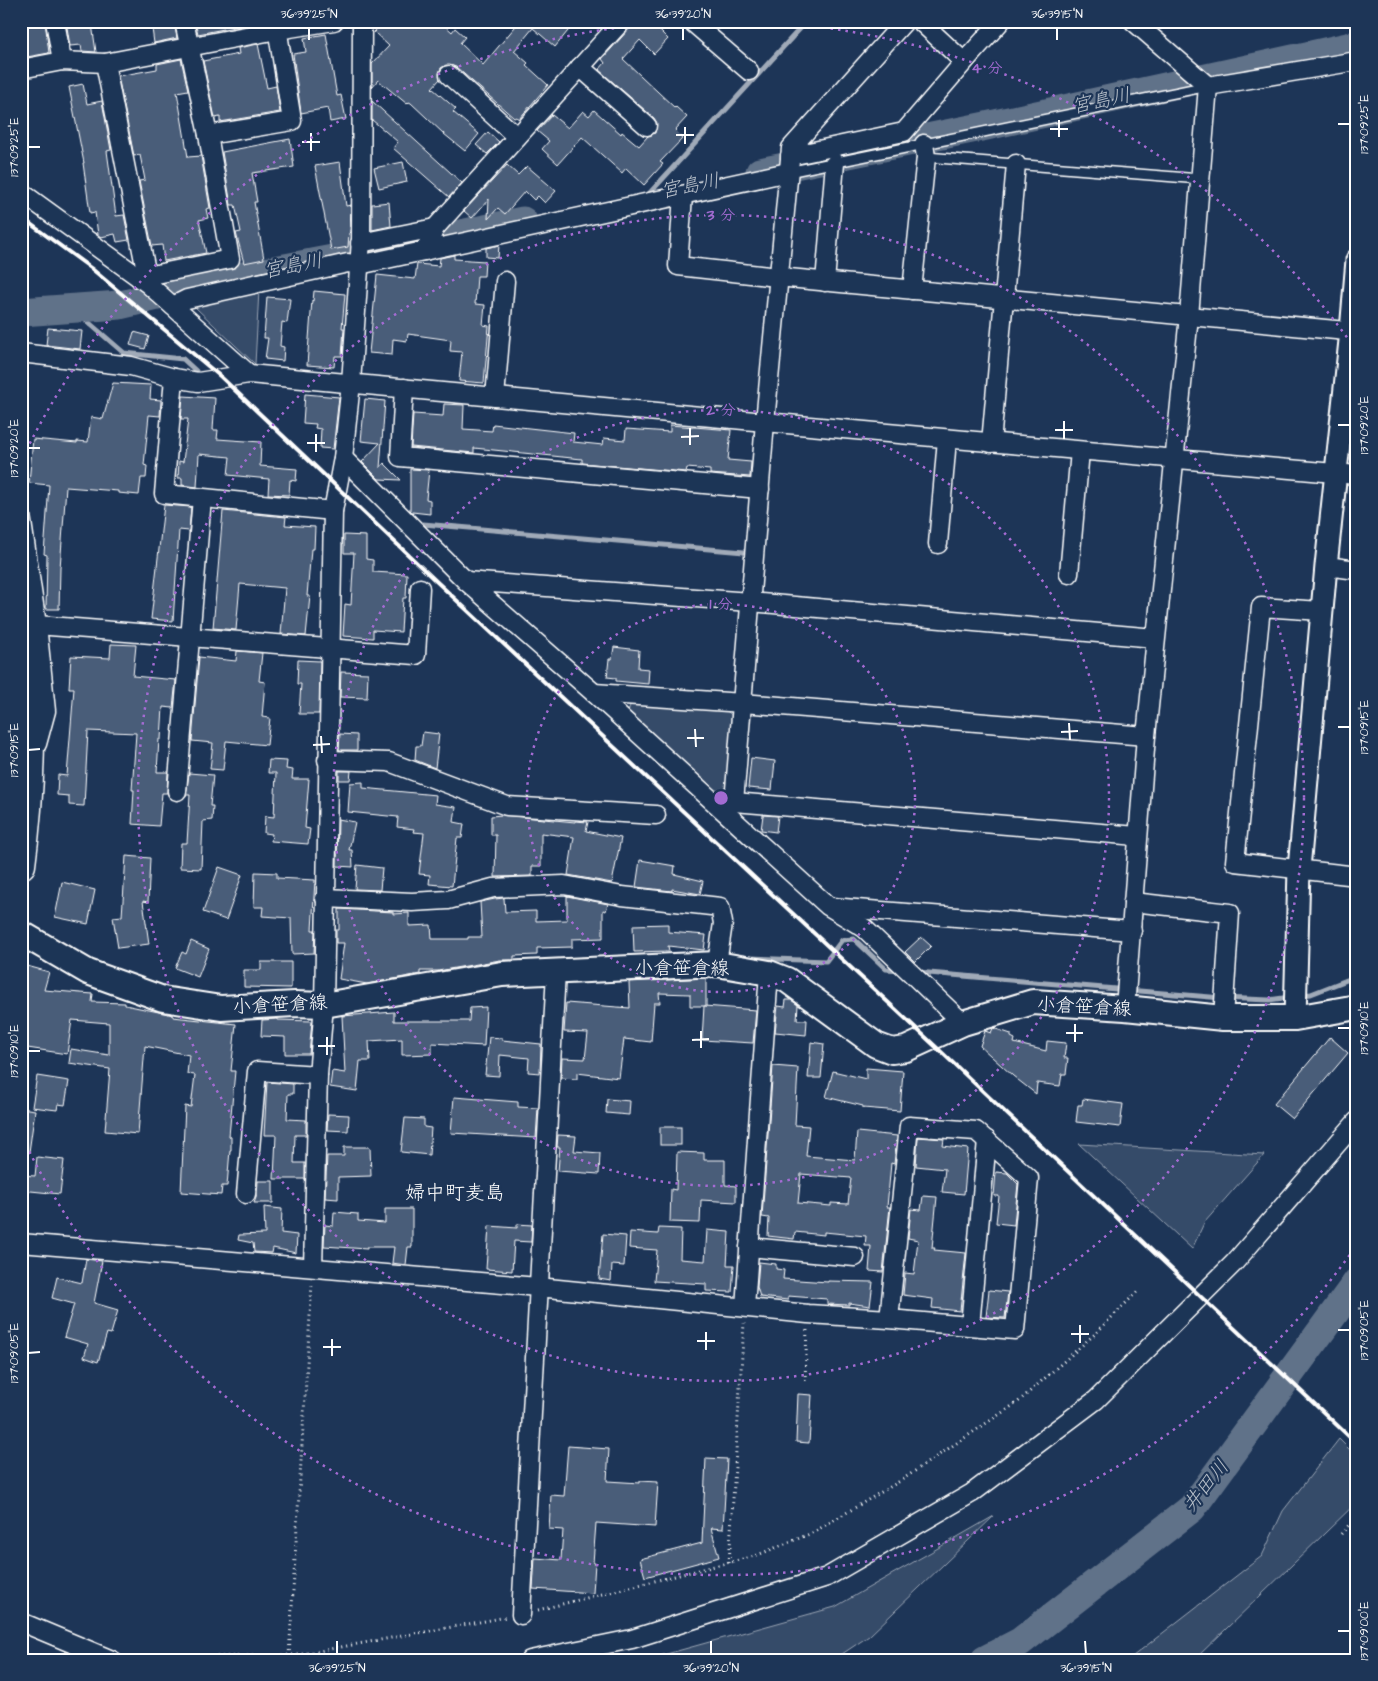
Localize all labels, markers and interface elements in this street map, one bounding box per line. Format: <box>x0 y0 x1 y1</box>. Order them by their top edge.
text: 36°39'25"N <box>281 6 338 23</box>
text: 36°39'20"N <box>655 6 711 23</box>
text: 36°39'15"N <box>1031 6 1083 23</box>
text: 4 分 <box>971 58 1003 79</box>
water label: 宮島川 <box>1069 81 1133 121</box>
text: 137°09'25"E <box>1356 94 1373 154</box>
text: 137°09'25"E <box>6 117 23 177</box>
water label: 宮島川 <box>658 167 722 205</box>
text: 3 分 <box>706 205 735 226</box>
water label: 宮島川 <box>261 247 325 285</box>
text: 137°09'20"E <box>1356 396 1373 454</box>
text: 2 分 <box>705 400 736 421</box>
text: 137°09'20"E <box>6 419 23 477</box>
text: 1 分 <box>710 594 732 615</box>
text: 137°09'15"E <box>1356 700 1373 754</box>
text: 137°09'15"E <box>6 723 23 777</box>
centre of rings <box>712 789 730 807</box>
street label: 小倉笹倉線 <box>634 955 730 982</box>
street label: 小倉笹倉線 <box>232 989 328 1021</box>
street label: 小倉笹倉線 <box>1036 991 1132 1023</box>
text: 137°09'10"E <box>1356 1001 1373 1055</box>
text: 137°09'10"E <box>6 1024 23 1078</box>
district label: 婦中町麦島 <box>405 1179 505 1207</box>
text: 137°09'05"E <box>1356 1300 1373 1360</box>
text: 137°09'05"E <box>6 1323 23 1383</box>
water label: 井田川 <box>1176 1454 1236 1518</box>
text: 137°09'00"E <box>1356 1601 1373 1661</box>
text: 36°39'25"N <box>309 1660 366 1677</box>
text: 36°39'20"N <box>683 1660 739 1677</box>
text: 36°39'15"N <box>1060 1660 1112 1677</box>

